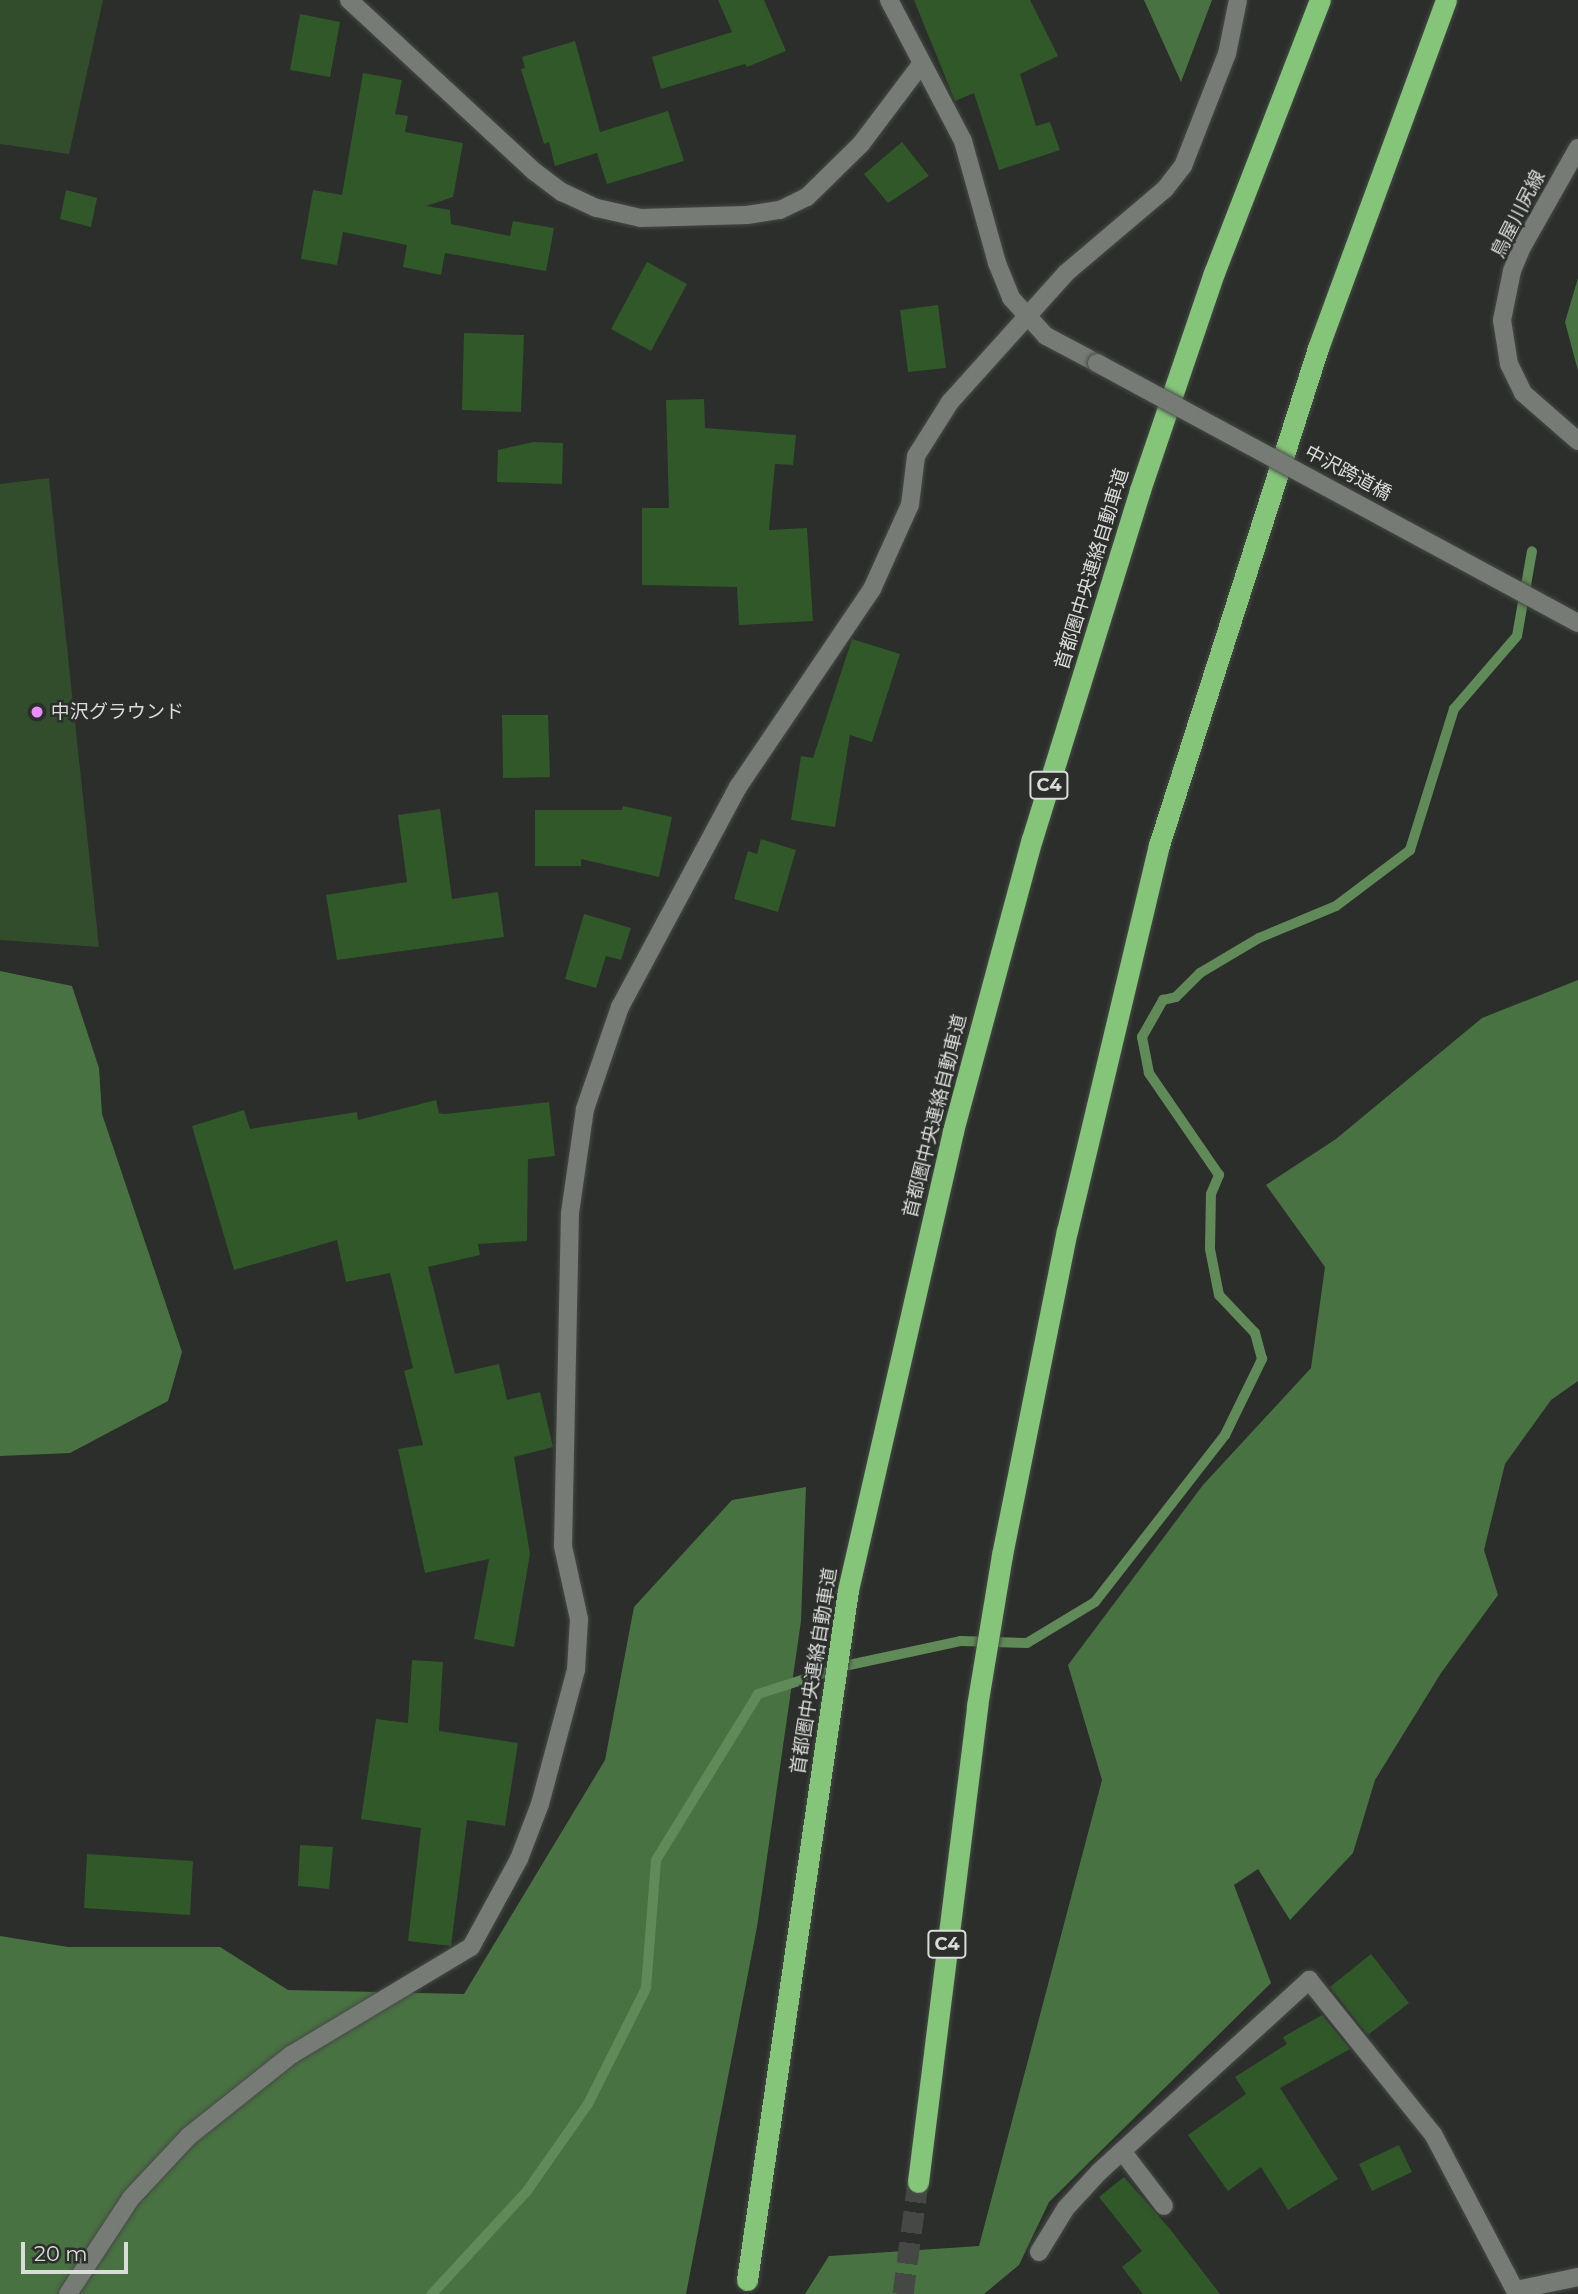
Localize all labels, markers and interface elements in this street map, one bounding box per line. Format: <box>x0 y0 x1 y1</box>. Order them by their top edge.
street label: 鳥屋川尻線 <box>1486 167 1550 261</box>
street label: 中沢跨道橋 <box>1301 441 1395 505</box>
street label: 首都圏中央連絡自動車道 <box>1051 466 1133 672</box>
place label: 中沢グラウンド <box>51 701 184 723</box>
marker: 中沢グラウンド <box>29 704 45 720</box>
road number: C4 <box>1028 770 1070 800</box>
street label: 首都圏中央連絡自動車道 <box>899 1012 971 1220</box>
street label: 首都圏中央連絡自動車道 <box>786 1566 842 1776</box>
road number: C4 <box>926 1930 968 1958</box>
scale bar <box>24 2228 131 2272</box>
text: 20 m <box>34 2241 88 2266</box>

